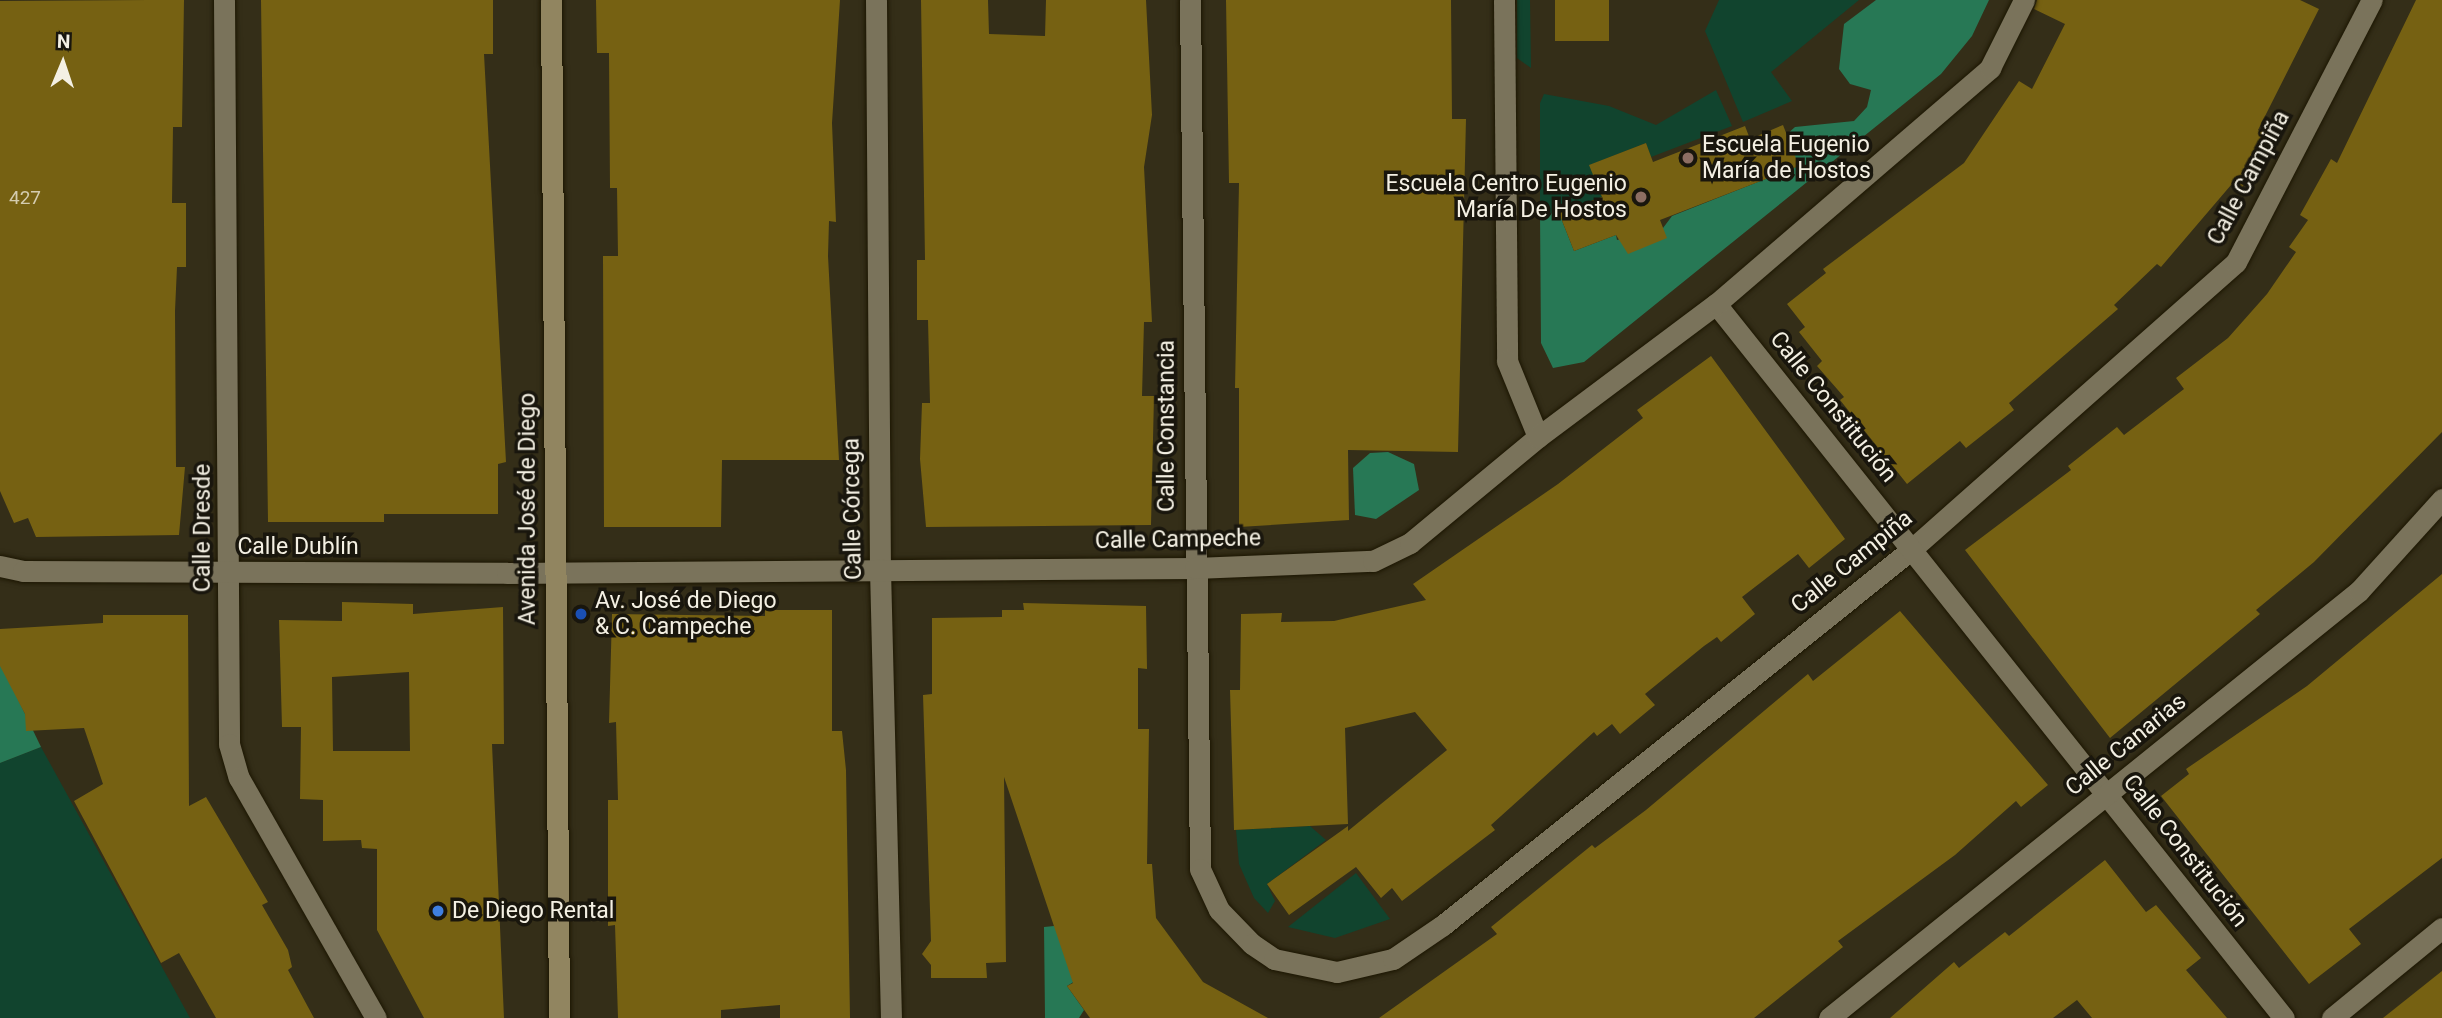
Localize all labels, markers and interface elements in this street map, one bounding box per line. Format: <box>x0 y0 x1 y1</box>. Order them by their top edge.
north arrow <box>28 28 98 98</box>
text: N <box>57 30 71 53</box>
street label: Calle Campiña <box>2202 106 2296 250</box>
place label: Escuela Eugenio María de Hostos <box>1702 131 1871 185</box>
marker: Escuela Eugenio María de Hostos <box>1680 150 1696 166</box>
place label: Escuela Centro Eugenio María De Hostos <box>1385 170 1627 224</box>
house number: 427 <box>9 187 41 209</box>
marker: Escuela Centro Eugenio María De Hostos <box>1633 189 1649 205</box>
street label: Calle Constitución <box>1764 326 1902 488</box>
street label: Calle Constancia <box>1153 340 1181 512</box>
street label: Avenida José de Diego <box>514 393 542 625</box>
street label: Calle Córcega <box>838 438 868 580</box>
street label: Calle Dresde <box>189 464 217 592</box>
street label: Calle Campiña <box>1786 505 1918 619</box>
street label: Calle Campeche <box>1095 525 1261 555</box>
street label: Calle Dublín <box>237 533 359 561</box>
place label: Av. José de Diego & C. Campeche <box>595 587 777 641</box>
marker: Av. José de Diego & C. Campeche <box>573 606 589 622</box>
street label: Calle Canarias <box>2060 688 2192 802</box>
street label: Calle Constitución <box>2117 769 2253 933</box>
place label: De Diego Rental <box>452 897 614 925</box>
marker: De Diego Rental <box>430 903 446 919</box>

